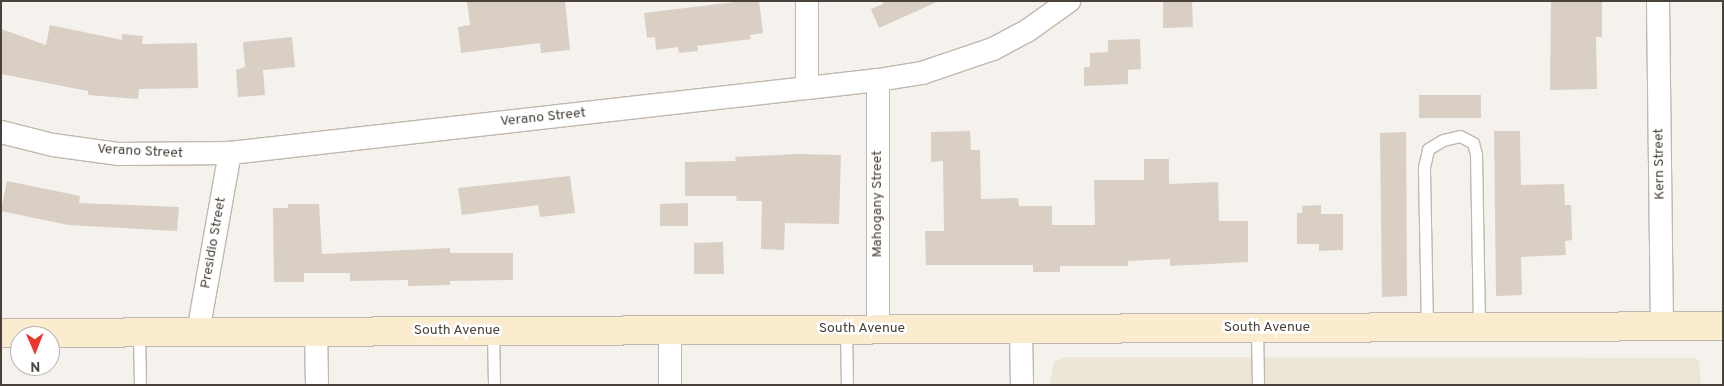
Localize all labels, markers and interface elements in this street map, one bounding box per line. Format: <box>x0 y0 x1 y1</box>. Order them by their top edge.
street label: Verano Street <box>499 105 587 131</box>
street label: Kern Street <box>1651 128 1669 200</box>
street label: Verano Street <box>97 141 183 163</box>
street label: Mahogany Street <box>870 151 886 257</box>
street label: Presidio Street <box>198 196 230 290</box>
street label: South Avenue <box>1224 320 1310 336</box>
street label: South Avenue <box>819 321 905 337</box>
street label: South Avenue <box>414 323 500 339</box>
north arrow <box>10 326 60 376</box>
text: N <box>30 357 40 374</box>

